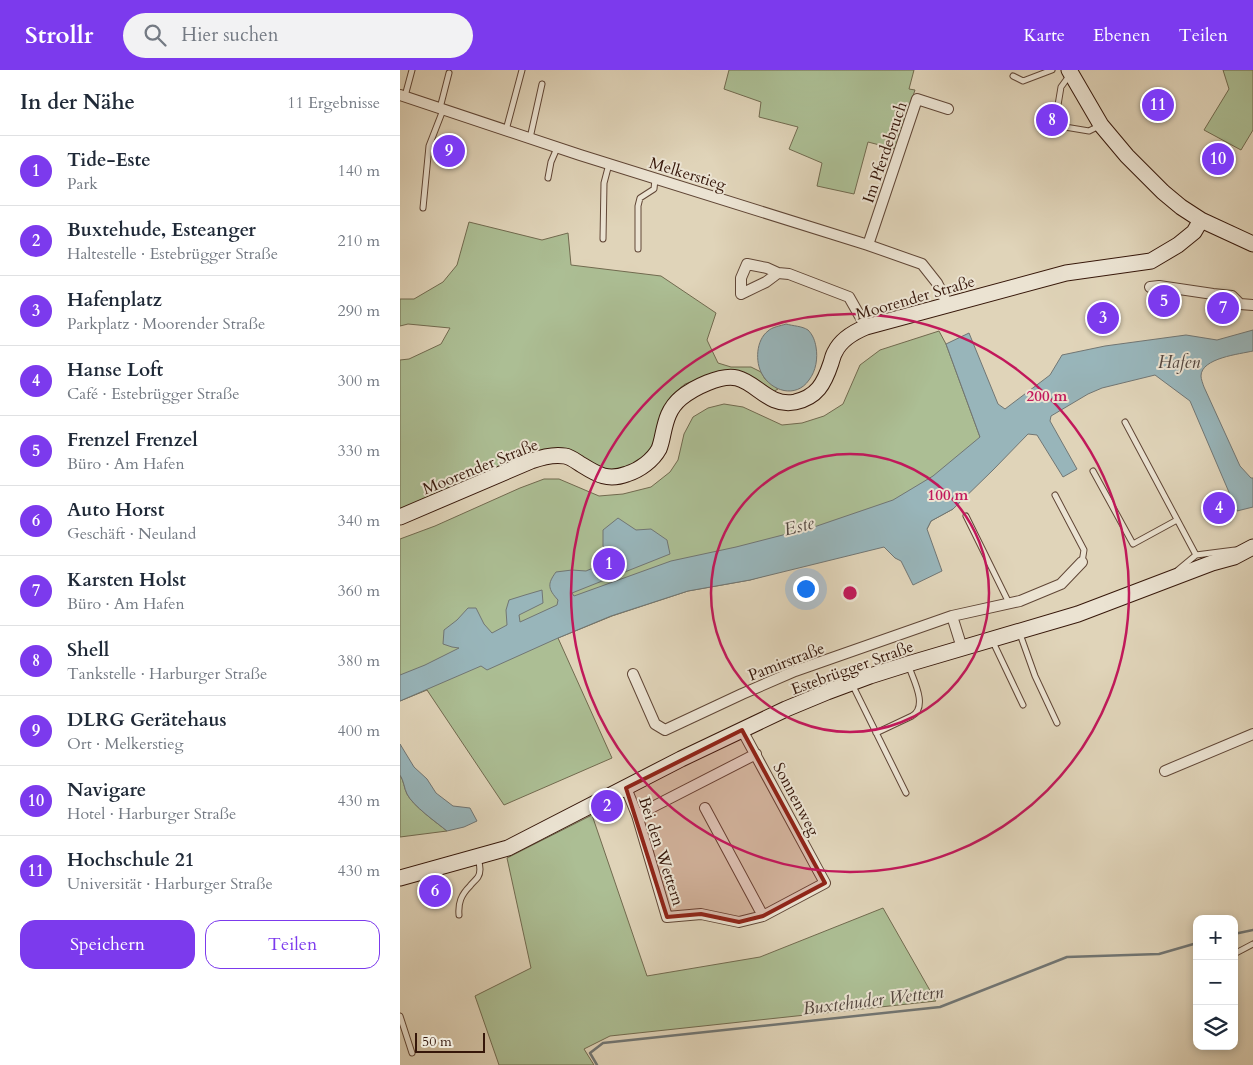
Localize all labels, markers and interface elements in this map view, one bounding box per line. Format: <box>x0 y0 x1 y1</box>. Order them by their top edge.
search box <box>123 13 473 58</box>
text: Strollr <box>25 19 93 52</box>
icon: search <box>141 21 169 49</box>
text: Hier suchen <box>181 22 279 48</box>
text: Karte <box>1023 23 1065 48</box>
text: Ebenen <box>1093 23 1151 48</box>
text: Teilen <box>1179 23 1228 48</box>
pin: 11 <box>1142 86 1174 124</box>
text: In der Nähe <box>20 88 135 117</box>
text: 11 Ergebnisse <box>287 92 380 114</box>
street label: Im Pferdebruch <box>857 99 913 206</box>
pin: 8 <box>1036 101 1068 139</box>
pin: 9 <box>433 132 465 170</box>
pin: 10 <box>1202 140 1234 178</box>
text: Tide-Este <box>67 147 151 173</box>
street label: Melkerstieg <box>647 152 729 196</box>
text: 1 <box>32 160 40 182</box>
text: 140 m <box>338 160 380 182</box>
text: Park <box>67 173 98 195</box>
text: Buxtehude, Esteanger <box>67 217 256 243</box>
text: 2 <box>32 230 40 252</box>
text: 210 m <box>338 230 380 252</box>
text: Haltestelle · Estebrügger Straße <box>67 243 278 265</box>
street label: Moorender Straße <box>853 270 977 325</box>
pin: 5 <box>1148 282 1180 320</box>
text: Hafenplatz <box>67 287 162 313</box>
pin: 7 <box>1207 289 1239 327</box>
pin: 3 <box>1087 299 1119 337</box>
text: 3 <box>32 300 40 322</box>
text: 290 m <box>338 300 380 322</box>
text: Parkplatz · Moorender Straße <box>67 313 265 335</box>
water label: Hafen <box>1158 350 1200 375</box>
text: Hanse Loft <box>67 357 163 383</box>
text: 4 <box>32 370 40 392</box>
text: 300 m <box>338 370 380 392</box>
text: Café · Estebrügger Straße <box>67 383 240 405</box>
text: 200 m <box>1027 386 1068 406</box>
text: Frenzel Frenzel <box>67 427 198 453</box>
street label: Moorender Straße <box>419 434 542 500</box>
text: 5 <box>32 440 40 462</box>
text: 330 m <box>338 440 380 462</box>
text: Büro · Am Hafen <box>67 453 185 475</box>
text: 100 m <box>928 485 969 505</box>
pin: 4 <box>1203 489 1235 527</box>
text: Auto Horst <box>67 497 164 523</box>
text: 6 <box>32 510 40 532</box>
text: 340 m <box>338 510 380 532</box>
water label: Este <box>781 510 818 542</box>
text: Geschäft · Neuland <box>67 523 196 545</box>
pin: 1 <box>593 545 625 583</box>
text: Karsten Holst <box>67 567 186 593</box>
your location <box>793 576 819 602</box>
text: 7 <box>32 580 40 602</box>
text: 360 m <box>338 580 380 602</box>
centre of rings <box>841 584 859 602</box>
text: Büro · Am Hafen <box>67 593 185 615</box>
street label: Estebrügger Straße <box>788 636 917 700</box>
text: Shell <box>67 637 109 663</box>
street label: Pamirstraße <box>745 637 828 687</box>
text: 8 <box>32 650 40 672</box>
text: 380 m <box>338 650 380 672</box>
text: Tankstelle · Harburger Straße <box>67 663 267 685</box>
text: DLRG Gerätehaus <box>67 707 227 733</box>
text: 9 <box>32 720 40 742</box>
text: 400 m <box>338 720 380 742</box>
text: Ort · Melkerstieg <box>67 733 184 755</box>
street label: Sonnenweg <box>768 759 825 840</box>
text: Navigare <box>67 777 146 803</box>
pin: 2 <box>591 787 623 825</box>
text: 10 <box>28 790 44 812</box>
text: 430 m <box>338 790 380 812</box>
street label: Bei den Wettern <box>633 794 689 909</box>
text: Hotel · Harburger Straße <box>67 803 236 825</box>
text: Hochschule 21 <box>67 847 195 873</box>
text: 11 <box>28 860 44 882</box>
text: 430 m <box>338 860 380 882</box>
pin: 6 <box>419 872 451 910</box>
text: Universität · Harburger Straße <box>67 873 273 895</box>
map controls <box>1193 915 1238 1050</box>
button: + <box>1193 915 1238 960</box>
button: Speichern <box>20 920 195 969</box>
button: Teilen <box>205 920 380 969</box>
button: − <box>1193 960 1238 1005</box>
water label: Buxtehuder Wettern <box>801 979 945 1022</box>
button: layers <box>1193 1005 1238 1050</box>
scale bar <box>415 1030 485 1053</box>
text: 50 m <box>422 1032 452 1051</box>

